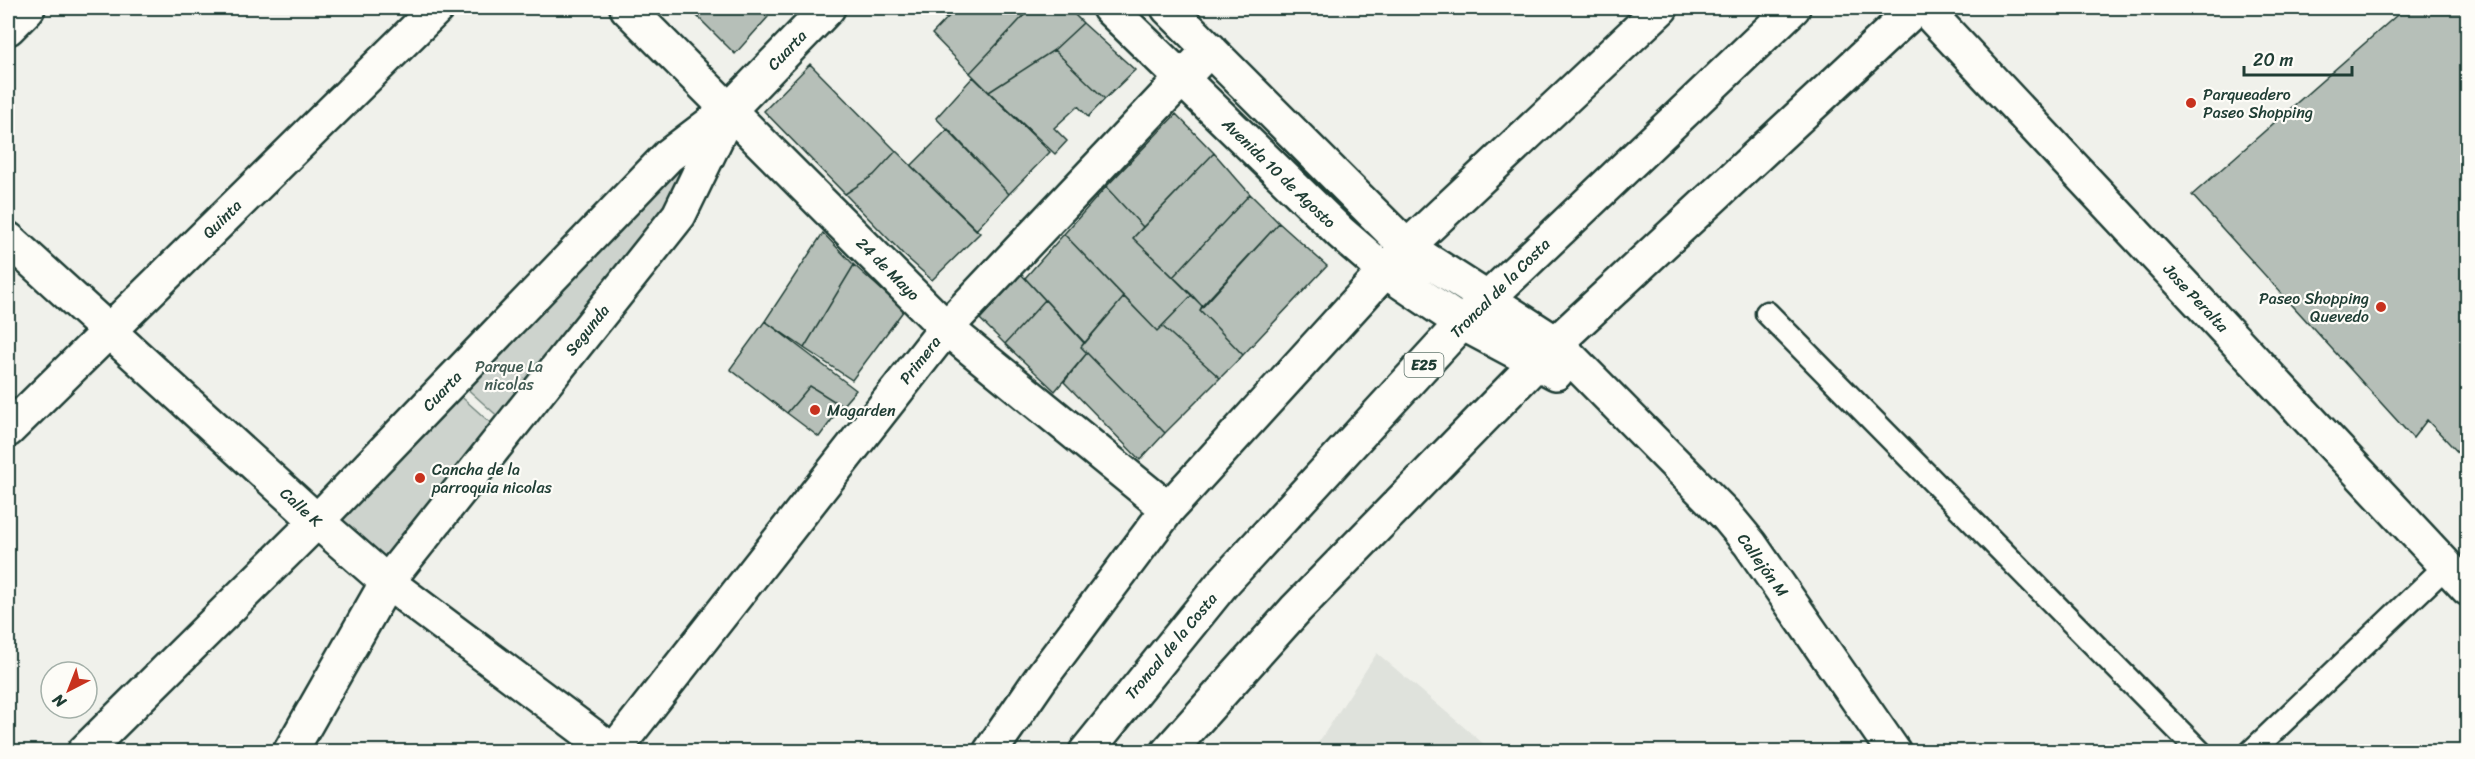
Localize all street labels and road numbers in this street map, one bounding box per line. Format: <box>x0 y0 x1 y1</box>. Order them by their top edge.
street label: Cuarta <box>760 23 814 77</box>
street label: Avenida 10 de Agosto <box>1214 110 1343 236</box>
street label: Quinta <box>195 192 249 246</box>
street label: 24 de Mayo <box>849 230 927 308</box>
street label: Troncal de la Costa <box>1443 231 1557 345</box>
street label: Jose Peralta <box>2155 256 2237 340</box>
street label: Segunda <box>557 298 617 362</box>
street label: Primera <box>891 329 949 391</box>
road number: E25 <box>1404 353 1444 377</box>
street label: Cuarta <box>415 364 469 418</box>
street label: Calle K <box>273 480 330 535</box>
street label: Callejón M <box>1730 527 1796 603</box>
street label: Troncal de la Costa <box>1117 586 1225 706</box>

